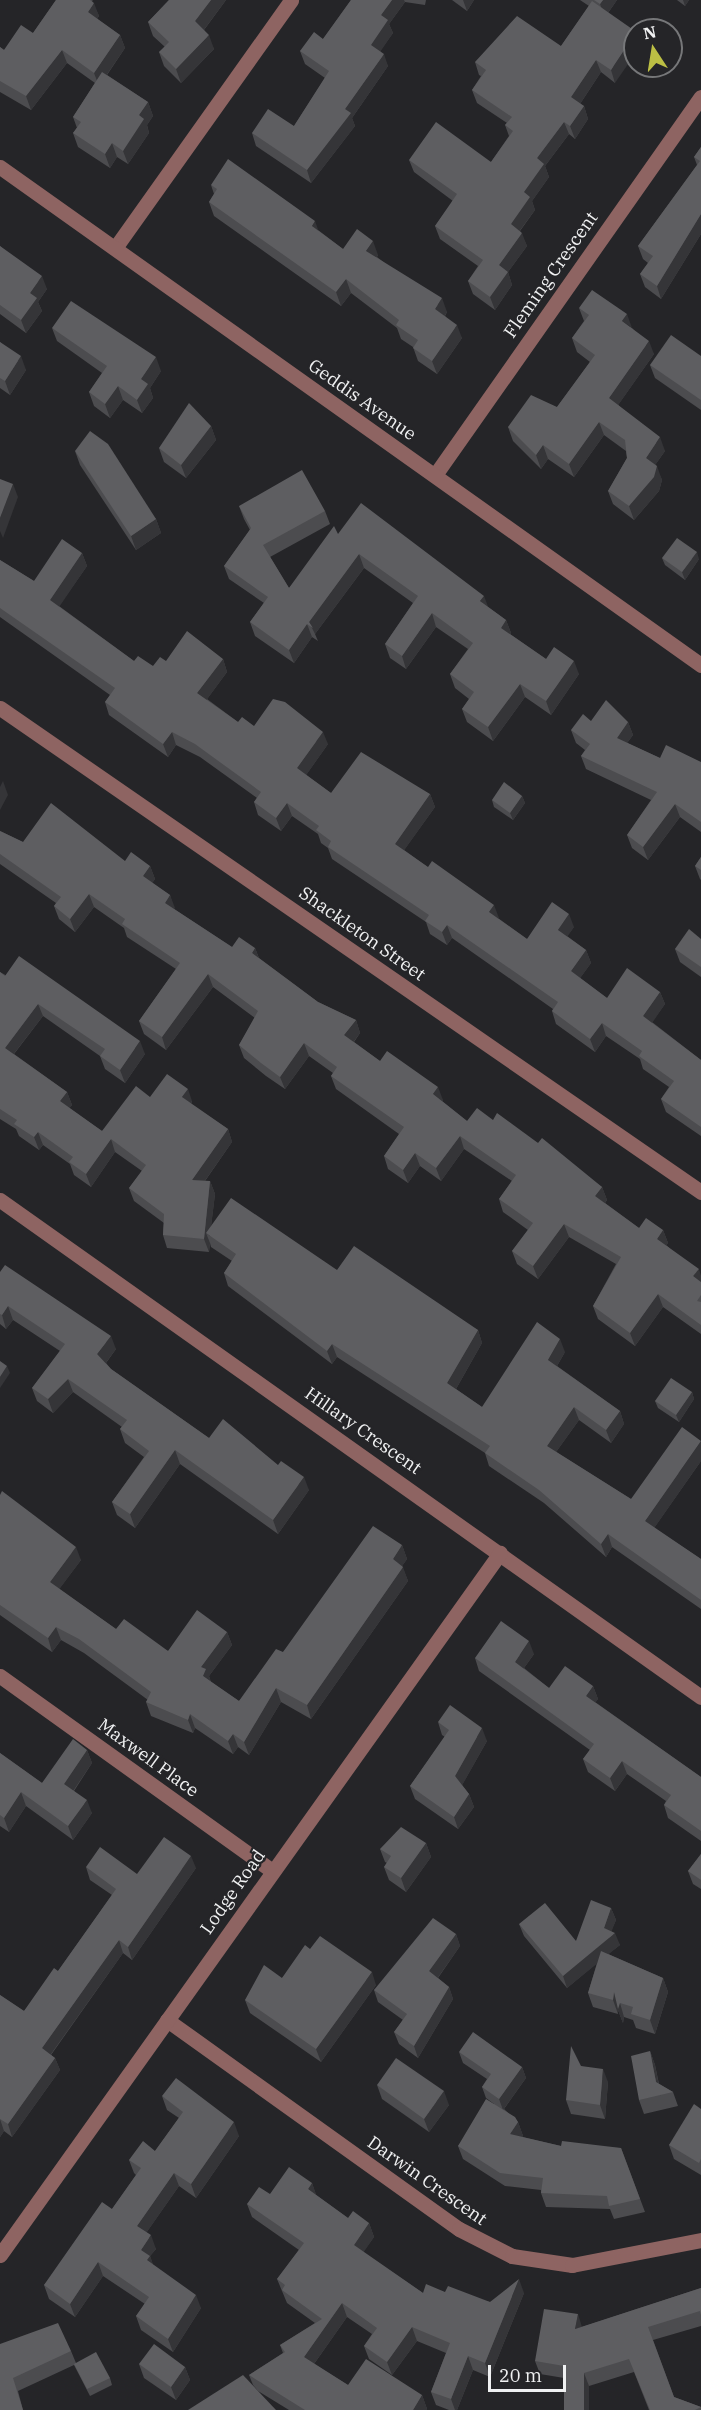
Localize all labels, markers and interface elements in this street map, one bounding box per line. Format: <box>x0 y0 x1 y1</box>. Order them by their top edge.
north arrow <box>623 18 683 78</box>
text: N <box>641 21 658 43</box>
street label: Fleming Crescent <box>499 208 603 342</box>
street label: Geddis Avenue <box>304 355 420 445</box>
street label: Shackleton Street <box>295 882 429 986</box>
street label: Hillary Crescent <box>301 1383 425 1479</box>
street label: Maxwell Place <box>93 1714 203 1802</box>
street label: Lodge Road <box>196 1846 270 1938</box>
street label: Darwin Crescent <box>363 2132 491 2230</box>
scale bar <box>491 2353 569 2391</box>
text: 20 m <box>499 2364 542 2387</box>

